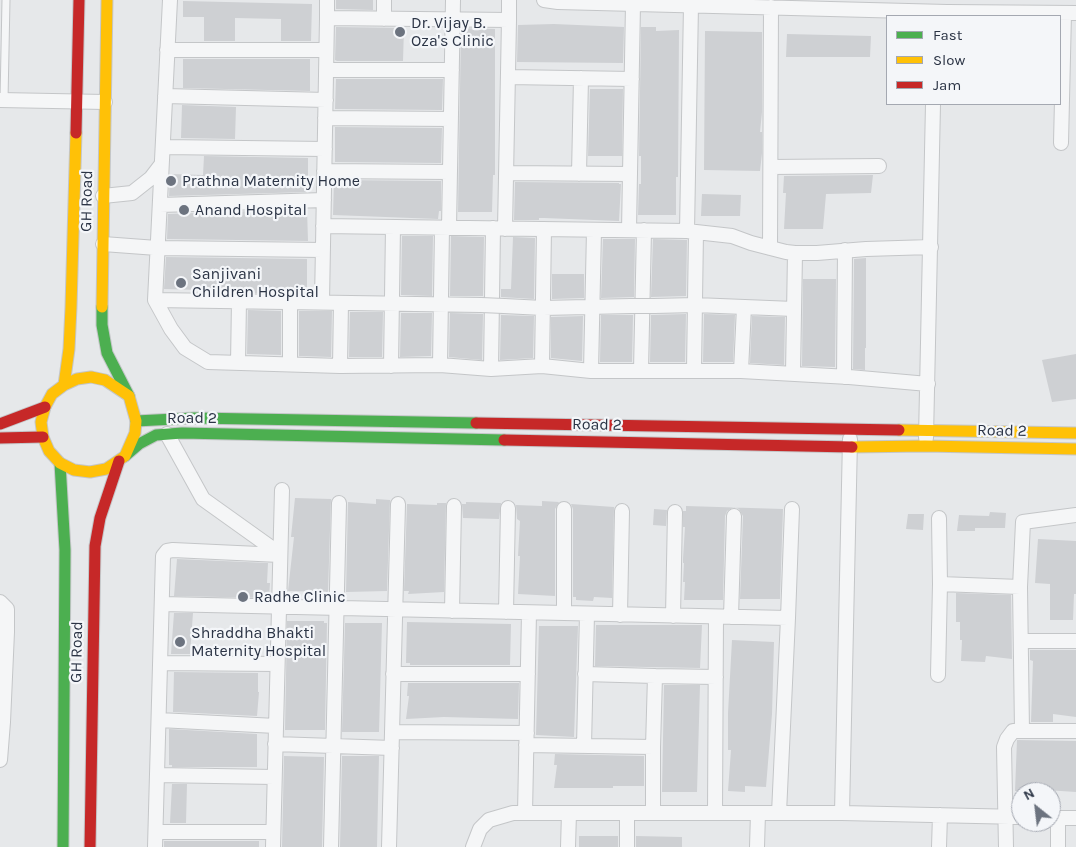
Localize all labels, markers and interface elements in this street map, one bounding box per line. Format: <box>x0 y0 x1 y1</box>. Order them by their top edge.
place label: Dr. Vijay B. Oza's Clinic <box>411 13 494 51</box>
legend <box>886 15 1061 105</box>
marker: Dr. Vijay B. Oza's Clinic <box>393 25 407 39</box>
text: Fast <box>933 26 962 44</box>
text: Slow <box>933 51 965 69</box>
text: Jam <box>933 76 961 94</box>
street label: GH Road <box>77 170 97 232</box>
place label: Prathna Maternity Home <box>182 171 360 191</box>
marker: Prathna Maternity Home <box>164 174 178 188</box>
place label: Anand Hospital <box>195 200 307 220</box>
marker: Anand Hospital <box>177 203 191 217</box>
place label: Sanjivani Children Hospital <box>192 264 319 302</box>
marker: Sanjivani Children Hospital <box>174 276 188 290</box>
street label: Road 2 <box>167 408 217 428</box>
street label: Road 2 <box>572 415 622 435</box>
street label: Road 2 <box>977 421 1027 441</box>
place label: Radhe Clinic <box>254 587 345 607</box>
marker: Radhe Clinic <box>236 590 250 604</box>
street label: GH Road <box>67 621 87 683</box>
place label: Shraddha Bhakti Maternity Hospital <box>191 623 326 661</box>
marker: Shraddha Bhakti Maternity Hospital <box>173 635 187 649</box>
north arrow <box>1011 782 1061 832</box>
text: N <box>1020 784 1037 804</box>

